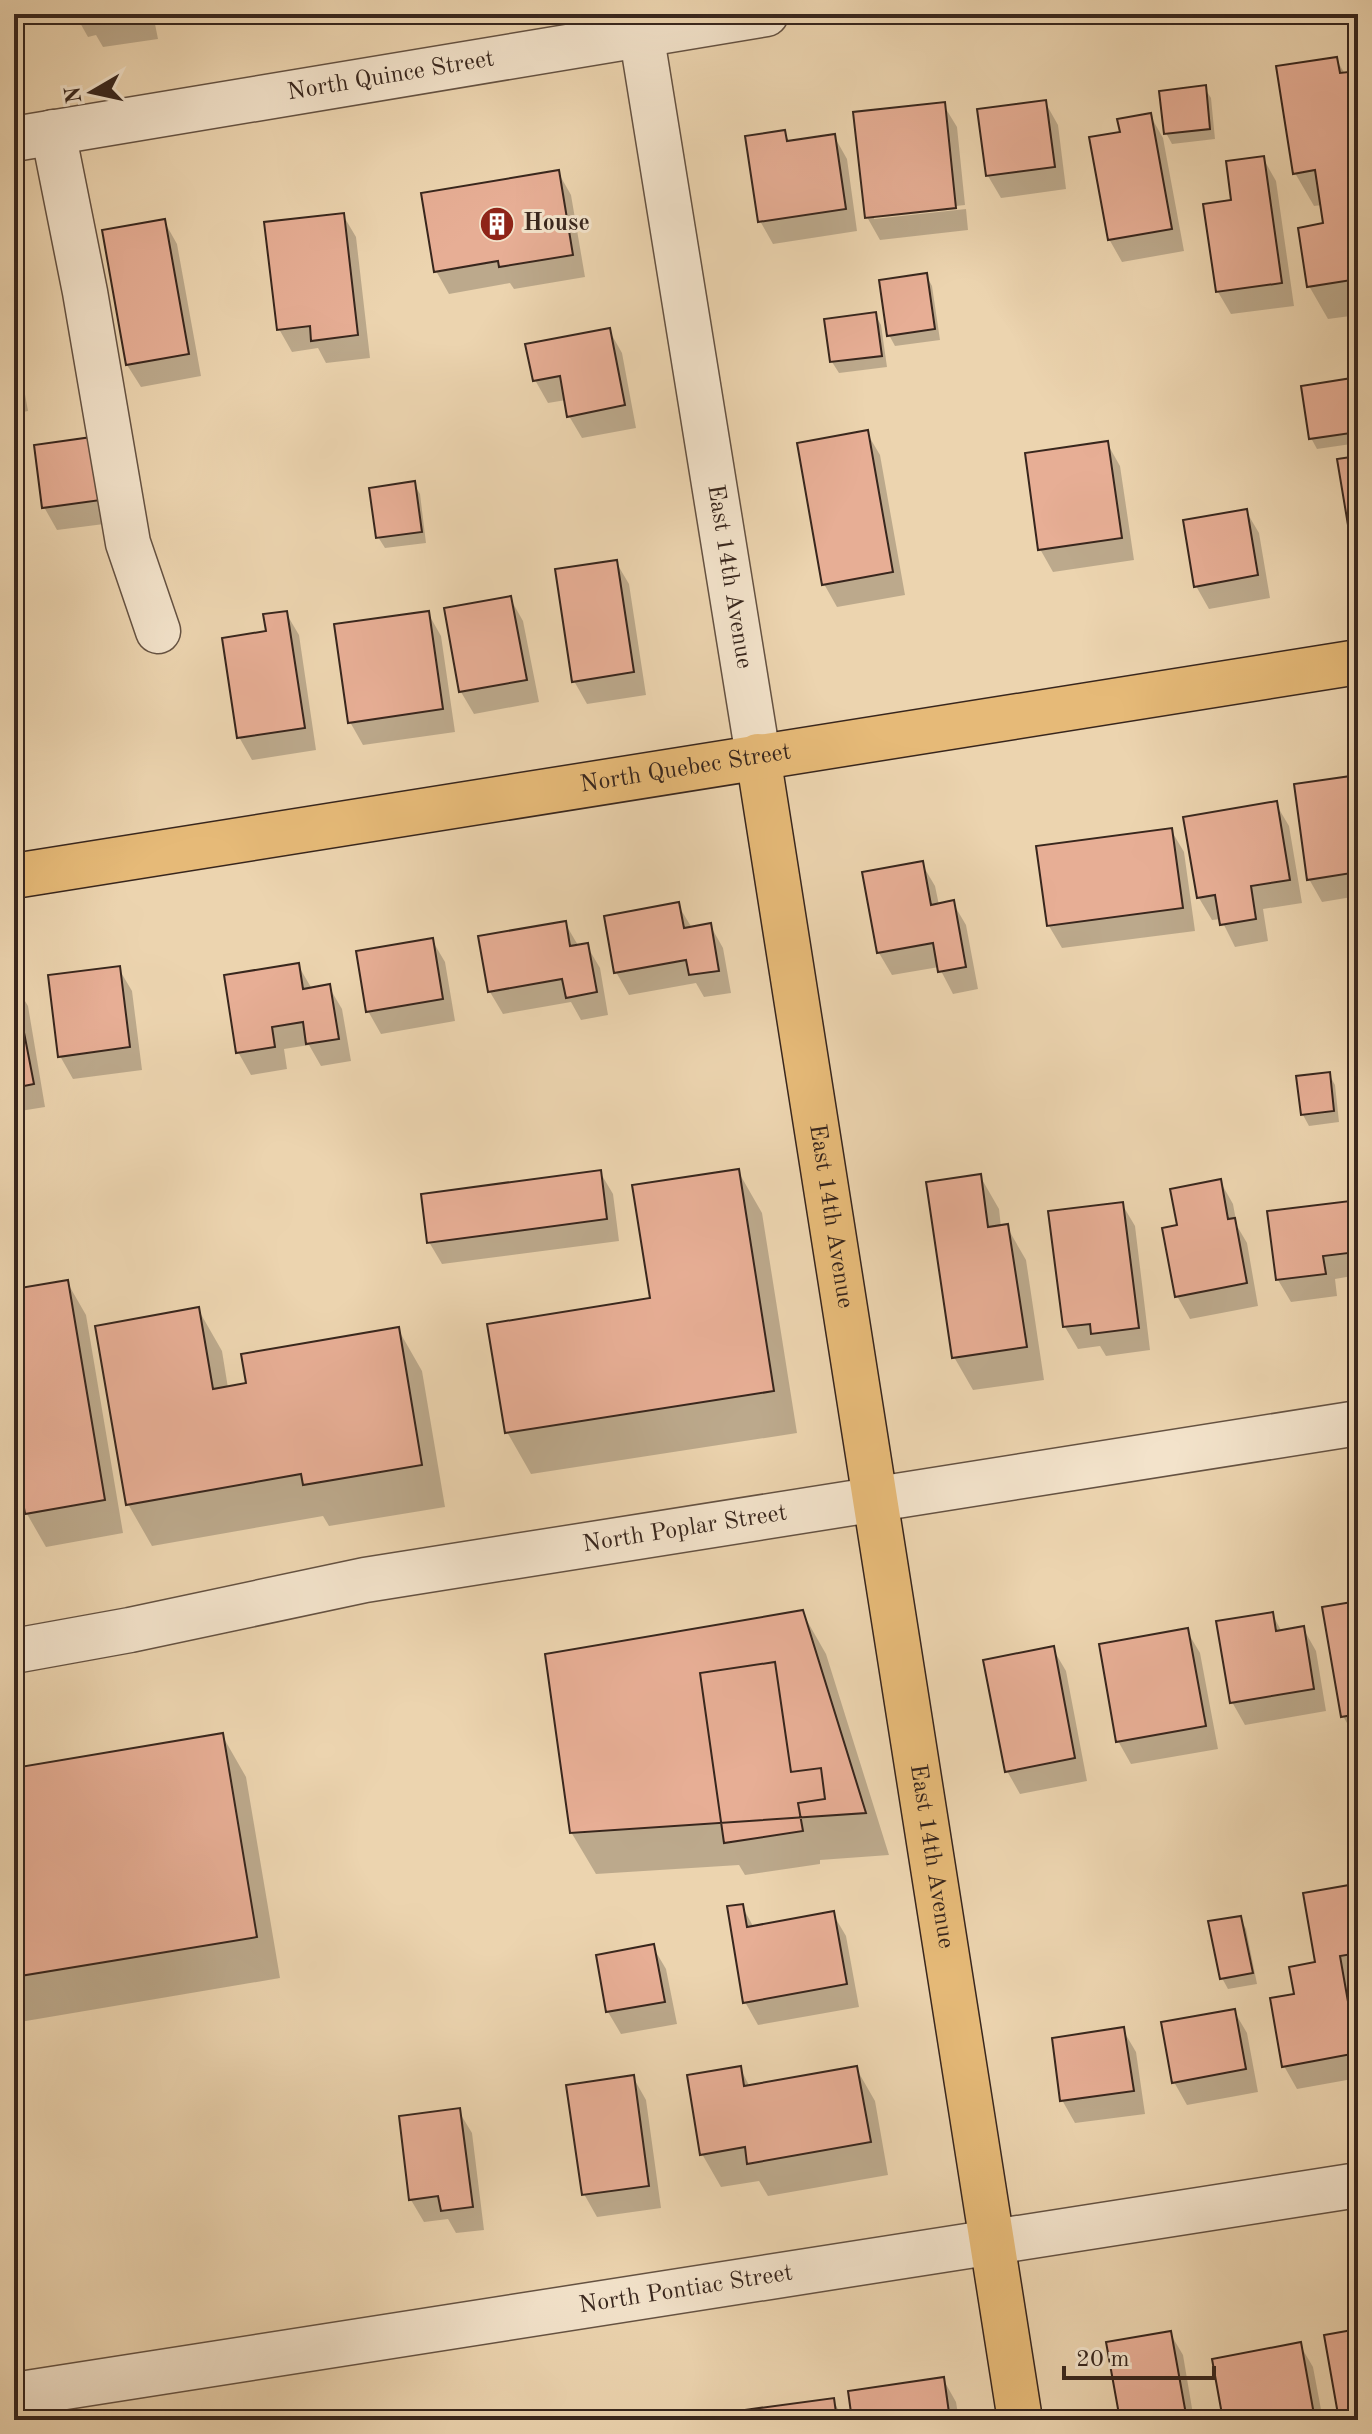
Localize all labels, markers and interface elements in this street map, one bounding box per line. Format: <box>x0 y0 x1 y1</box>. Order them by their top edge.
street label: North Quince Street <box>286 47 496 105</box>
north arrow <box>52 52 132 132</box>
text: N <box>62 85 86 105</box>
building icon: House <box>478 205 516 243</box>
place label: House <box>523 212 590 236</box>
street label: East 14th Avenue <box>702 483 756 671</box>
street label: North Quebec Street <box>578 740 793 798</box>
street label: East 14th Avenue <box>804 1122 857 1310</box>
street label: North Poplar Street <box>581 1501 789 1557</box>
street label: East 14th Avenue <box>905 1763 958 1950</box>
street label: North Pontiac Street <box>577 2261 794 2319</box>
scale bar <box>1064 2330 1214 2380</box>
text: 20 m <box>1076 2348 1130 2372</box>

